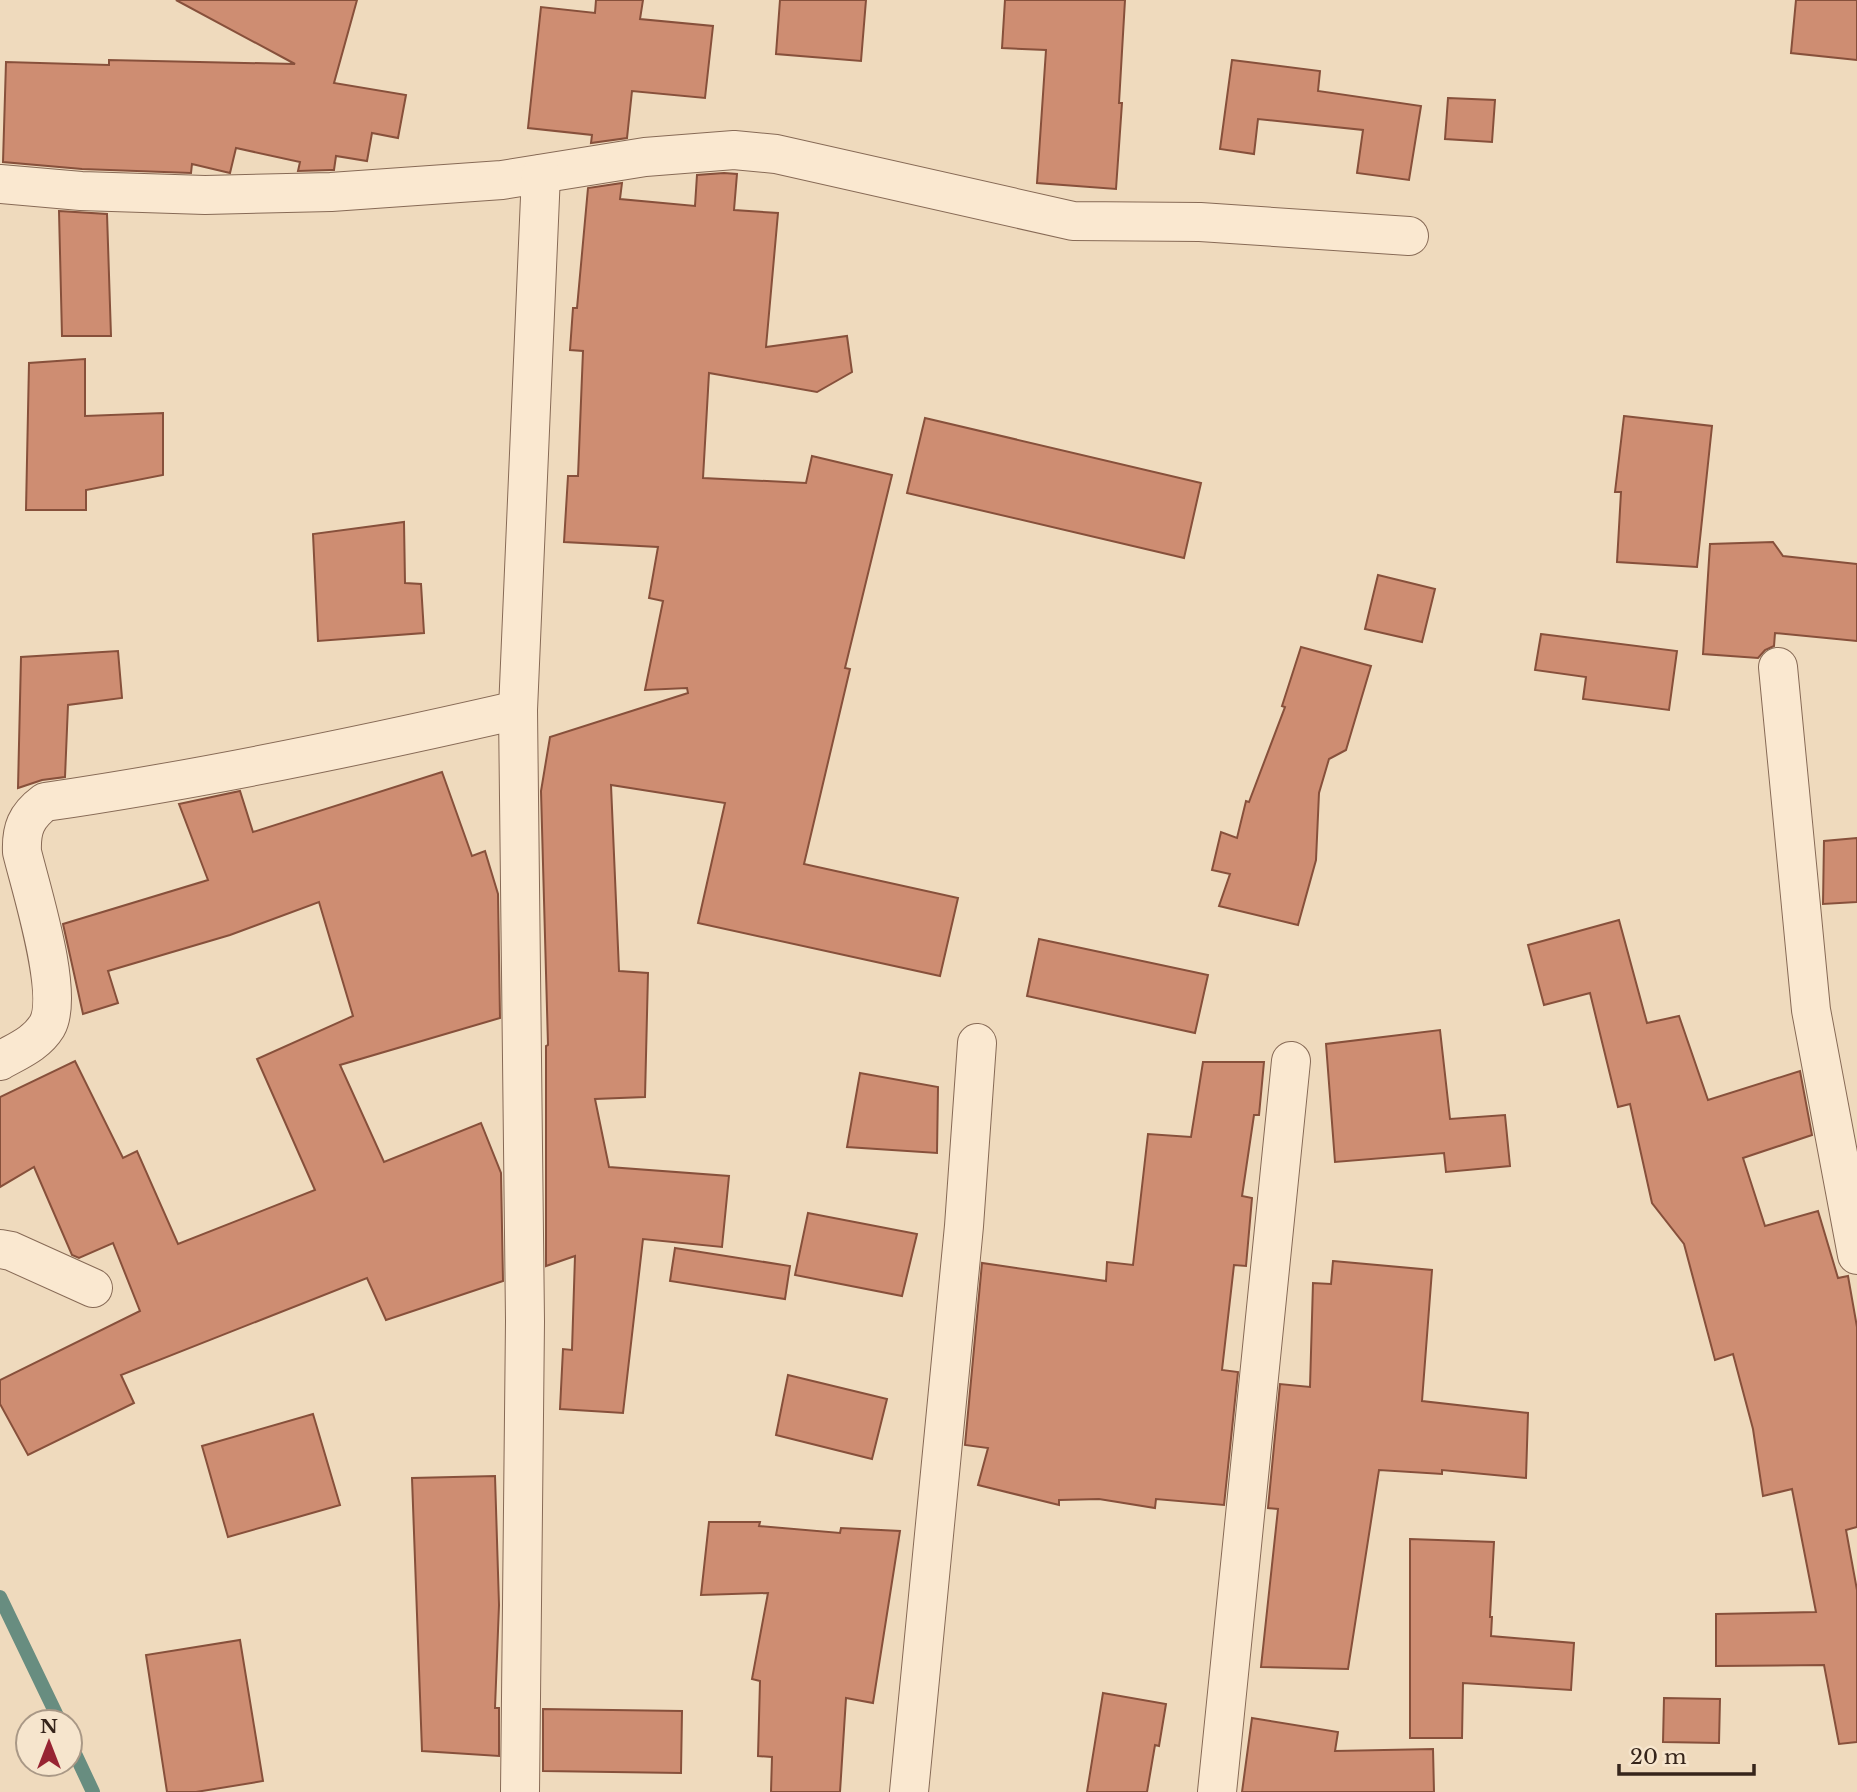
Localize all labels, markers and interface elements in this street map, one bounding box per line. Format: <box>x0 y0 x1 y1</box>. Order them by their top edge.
north arrow <box>14 1708 84 1778</box>
text: N <box>40 1715 58 1738</box>
scale bar <box>1619 1732 1754 1776</box>
text: 20 m <box>1630 1744 1687 1770</box>

